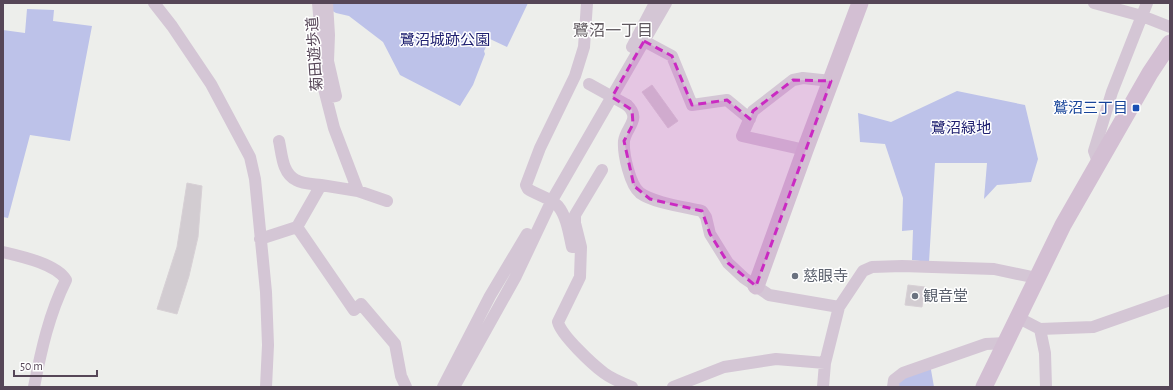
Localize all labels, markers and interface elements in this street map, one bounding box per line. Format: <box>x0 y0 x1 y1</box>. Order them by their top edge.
street label: 菊田遊歩道 <box>303 16 325 92</box>
district label: 鷺沼一丁目 <box>573 22 653 39</box>
park label: 鷺沼城跡公園 <box>400 32 490 48</box>
place label: 鷲沼三丁目 <box>1053 99 1128 116</box>
marker: 鷲沼三丁目 <box>1131 103 1141 113</box>
park label: 鷺沼緑地 <box>931 120 991 136</box>
place label: 慈眼寺 <box>803 268 848 284</box>
marker: 慈眼寺 <box>790 271 800 281</box>
place label: 観音堂 <box>923 288 968 304</box>
marker: 観音堂 <box>910 291 920 301</box>
scale bar <box>14 352 97 378</box>
text: 50 m <box>20 360 43 372</box>

